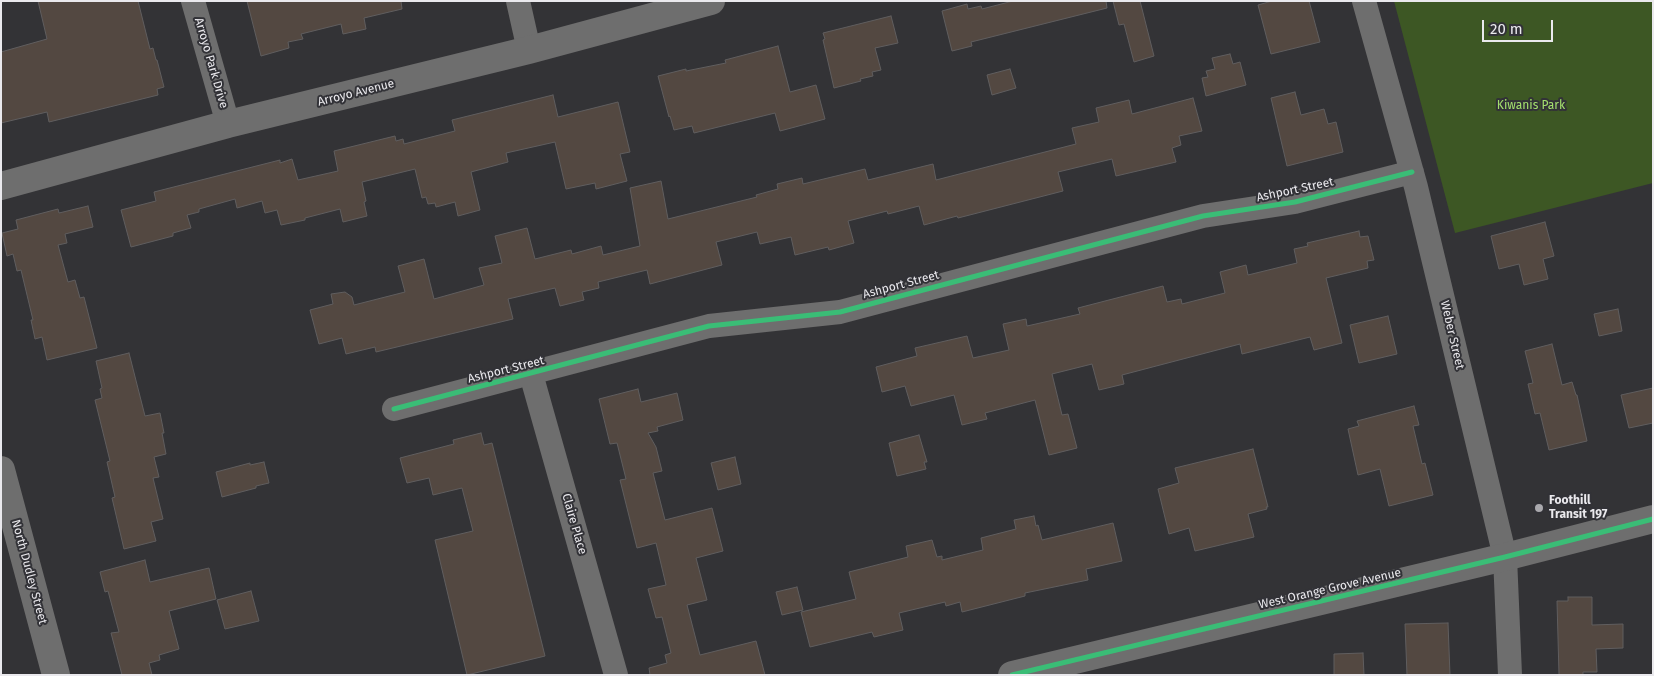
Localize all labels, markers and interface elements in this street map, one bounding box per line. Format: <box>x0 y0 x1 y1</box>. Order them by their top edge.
scale bar <box>1484 10 1555 42</box>
street label: Arroyo Park Drive <box>191 16 231 110</box>
text: 20 m <box>1490 20 1523 38</box>
street label: Arroyo Avenue <box>316 77 396 109</box>
park label: Kiwanis Park <box>1497 99 1565 113</box>
street label: Ashport Street <box>1255 175 1335 205</box>
street label: Ashport Street <box>861 268 941 302</box>
street label: Weber Street <box>1437 299 1467 371</box>
street label: Ashport Street <box>466 354 546 386</box>
street label: Claire Place <box>558 492 590 556</box>
place label: Foothill Transit 197 <box>1549 494 1607 522</box>
marker: Foothill Transit 197 <box>1533 502 1545 514</box>
street label: North Dudley Street <box>8 518 50 626</box>
street label: West Orange Grove Avenue <box>1257 566 1403 612</box>

